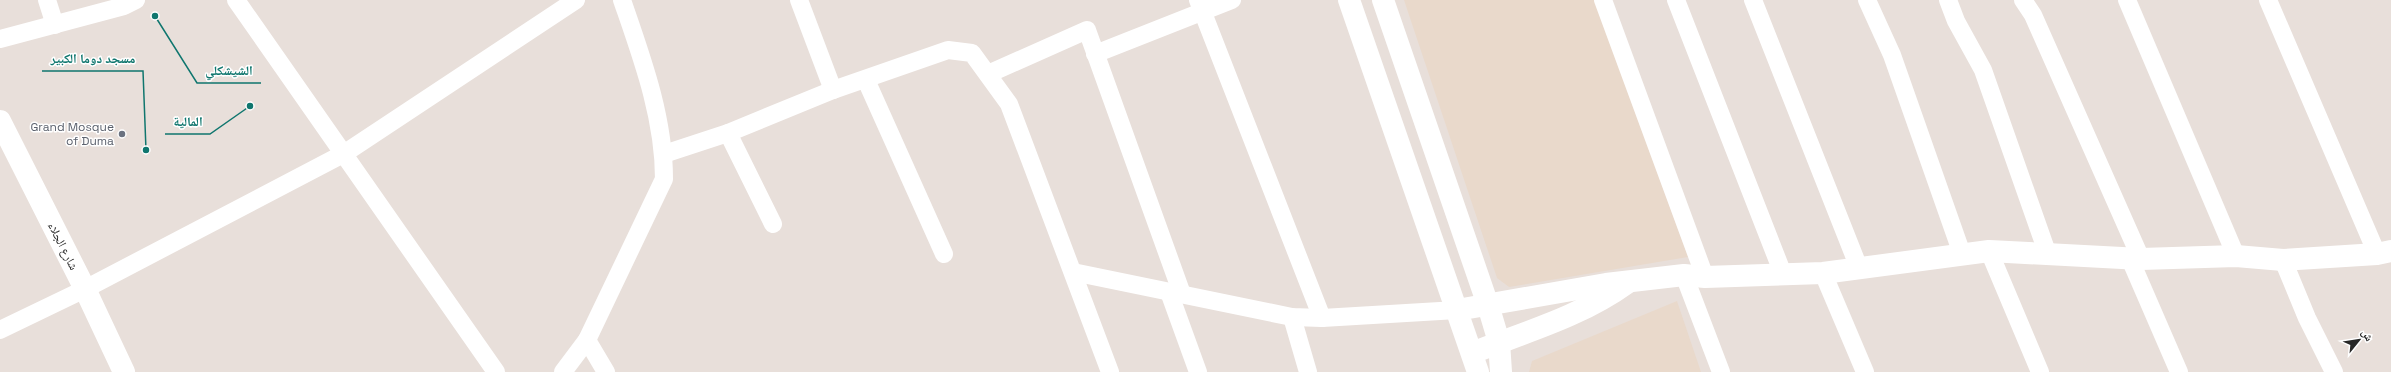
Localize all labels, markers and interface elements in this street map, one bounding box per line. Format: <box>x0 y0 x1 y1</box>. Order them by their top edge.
callout: مسجد دوما الكبير <box>42 46 143 71</box>
text: مسجد دوما الكبير <box>50 50 135 67</box>
callout: الشيشكلي <box>197 58 261 83</box>
text: الشيشكلي <box>205 62 253 81</box>
callout: المالية <box>165 109 210 134</box>
text: المالية <box>173 113 203 130</box>
place label: Grand Mosque of Duma <box>30 119 114 149</box>
marker: Grand Mosque of Duma <box>117 129 127 139</box>
street label: شارع الجلاء <box>44 219 82 273</box>
north arrow <box>2339 320 2379 360</box>
text: ش <box>2358 326 2377 344</box>

